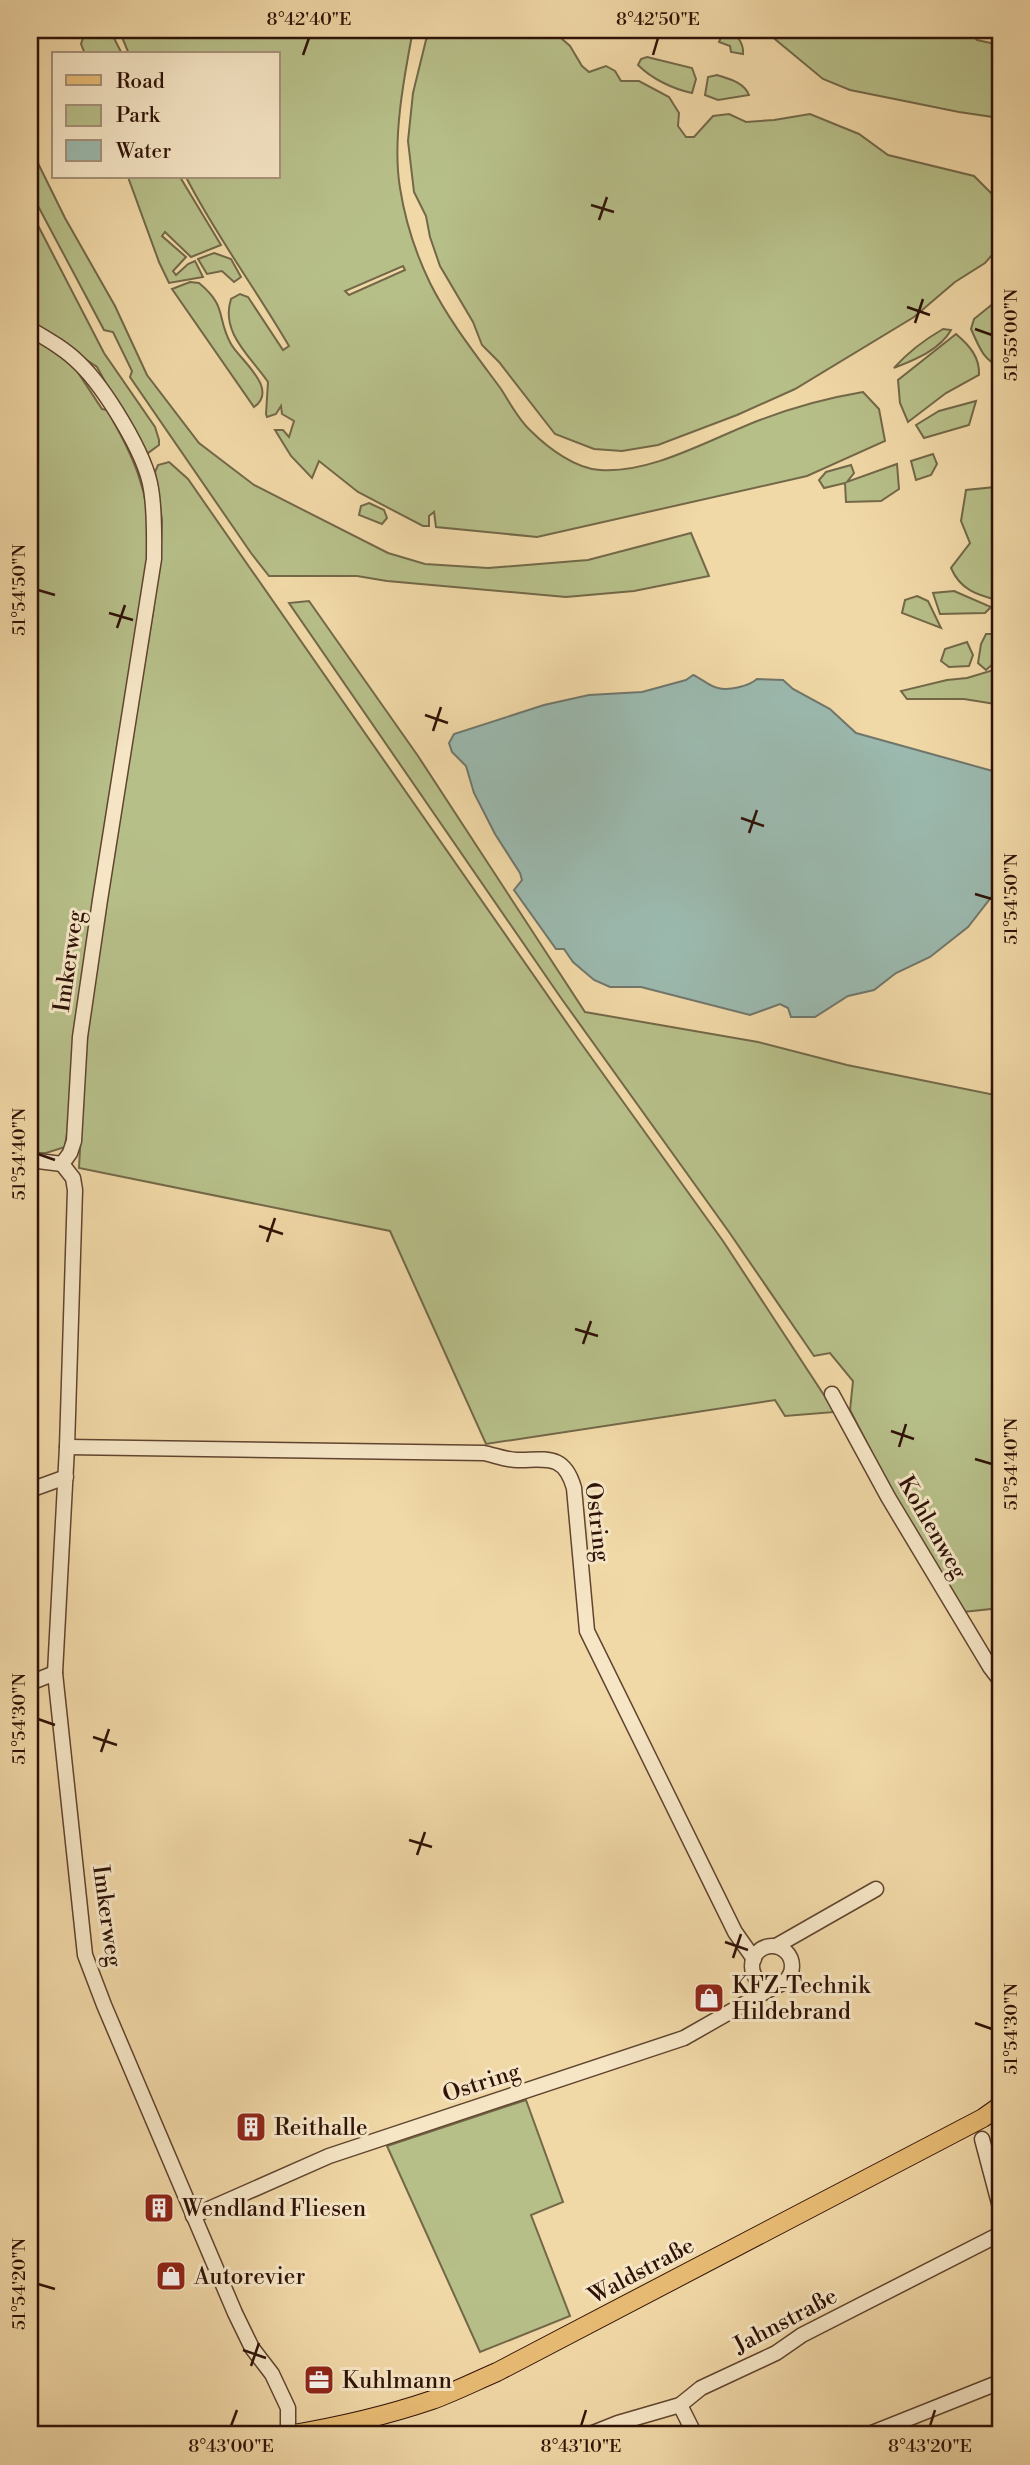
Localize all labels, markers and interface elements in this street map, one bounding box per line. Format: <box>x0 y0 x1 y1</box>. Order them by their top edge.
text: 8°42'40"E <box>267 8 351 31</box>
text: 8°42'50"E <box>616 8 700 31</box>
legend <box>52 52 280 178</box>
text: Road <box>116 69 165 95</box>
text: Park <box>116 103 161 129</box>
text: Water <box>115 139 171 165</box>
text: 51°55'00"N <box>1000 288 1023 381</box>
text: 51°54'50"N <box>8 544 31 636</box>
text: 51°54'50"N <box>1000 853 1023 945</box>
street label: Imkerweg <box>48 908 90 1014</box>
text: 51°54'40"N <box>8 1107 31 1200</box>
text: 51°54'40"N <box>1000 1417 1023 1510</box>
street label: Kohlenweg <box>891 1471 973 1584</box>
street label: Ostring <box>578 1481 616 1564</box>
text: 51°54'30"N <box>8 1673 31 1765</box>
street label: Imkerweg <box>86 1864 128 1969</box>
place label: KFZ-Technik Hildebrand <box>732 1972 871 2026</box>
shop icon: KFZ-Technik Hildebrand <box>692 1981 726 2015</box>
text: 51°54'30"N <box>1000 1983 1023 2075</box>
street label: Ostring <box>439 2057 524 2109</box>
building icon: Reithalle <box>234 2110 268 2144</box>
place label: Reithalle <box>274 2114 368 2142</box>
building icon: Wendland Fliesen <box>142 2191 176 2225</box>
place label: Wendland Fliesen <box>181 2195 367 2223</box>
street label: Waldstraße <box>583 2231 699 2311</box>
text: 51°54'20"N <box>8 2237 31 2330</box>
shop icon: Autorevier <box>154 2259 188 2293</box>
place label: Autorevier <box>193 2263 305 2291</box>
street label: Jahnstraße <box>728 2282 842 2360</box>
office icon: Kuhlmann <box>302 2363 336 2397</box>
place label: Kuhlmann <box>342 2367 452 2395</box>
text: 8°43'00"E <box>188 2435 274 2458</box>
text: 8°43'10"E <box>541 2435 621 2458</box>
text: 8°43'20"E <box>888 2435 972 2458</box>

